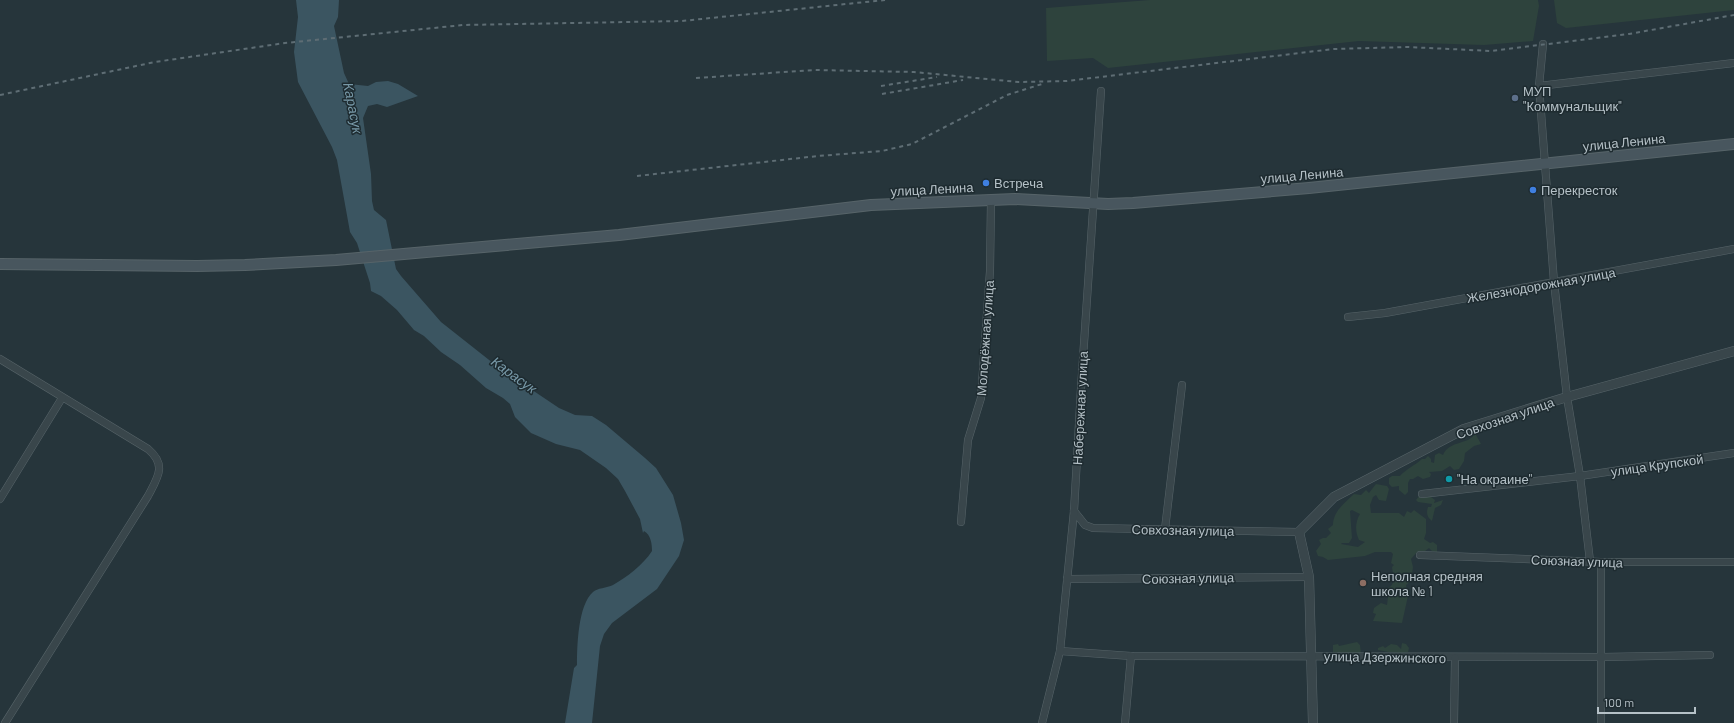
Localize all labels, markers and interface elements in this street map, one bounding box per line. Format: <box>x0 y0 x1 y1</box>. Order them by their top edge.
water label: Карасук <box>340 81 367 136</box>
place label: МУП "Коммунальщик" <box>1523 83 1622 114</box>
marker: МУП "Коммунальщик" <box>1510 93 1520 103</box>
street label: улица Ленина <box>1582 130 1667 154</box>
street label: улица Ленина <box>1260 163 1345 187</box>
place label: Встреча <box>994 175 1044 191</box>
marker: Встреча <box>981 178 991 188</box>
street label: улица Ленина <box>890 179 975 199</box>
place label: Перекресток <box>1541 182 1618 198</box>
marker: Перекресток <box>1528 185 1538 195</box>
street label: Железнодорожная улица <box>1465 264 1617 306</box>
street label: Молодёжная улица <box>973 279 997 396</box>
street label: Набережная улица <box>1069 350 1091 465</box>
water label: Карасук <box>488 352 541 398</box>
street label: Совхозная улица <box>1454 393 1557 442</box>
street label: улица Крупской <box>1610 451 1704 479</box>
place label: "На окраине" <box>1457 471 1533 487</box>
marker: "На окраине" <box>1444 474 1454 484</box>
street label: Совхозная улица <box>1132 521 1235 539</box>
street label: Союзная улица <box>1531 551 1624 571</box>
place label: Неполная средняя школа № 1 <box>1371 568 1483 599</box>
street label: Союзная улица <box>1142 569 1235 587</box>
marker: Неполная средняя школа № 1 <box>1358 578 1368 588</box>
street label: улица Дзержинского <box>1324 648 1446 666</box>
scale bar <box>1598 689 1695 715</box>
text: 100 m <box>1604 695 1634 709</box>

